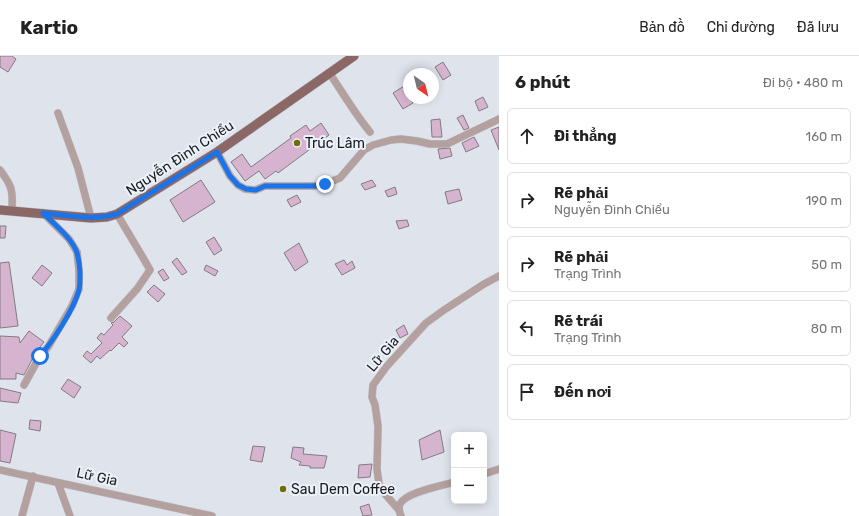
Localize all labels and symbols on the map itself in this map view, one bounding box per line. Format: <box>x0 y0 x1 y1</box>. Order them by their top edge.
north arrow <box>403 68 439 104</box>
street label: Nguyễn Đình Chiểu <box>123 116 237 199</box>
place label: Trúc Lâm <box>305 135 365 152</box>
marker: Trúc Lâm <box>292 138 302 148</box>
route end <box>316 175 334 193</box>
street label: Lữ Gia <box>363 333 403 375</box>
route start <box>31 347 49 365</box>
street label: Lữ Gia <box>75 464 119 490</box>
place label: Sau Dem Coffee <box>291 481 395 498</box>
marker: Sau Dem Coffee <box>278 484 288 494</box>

